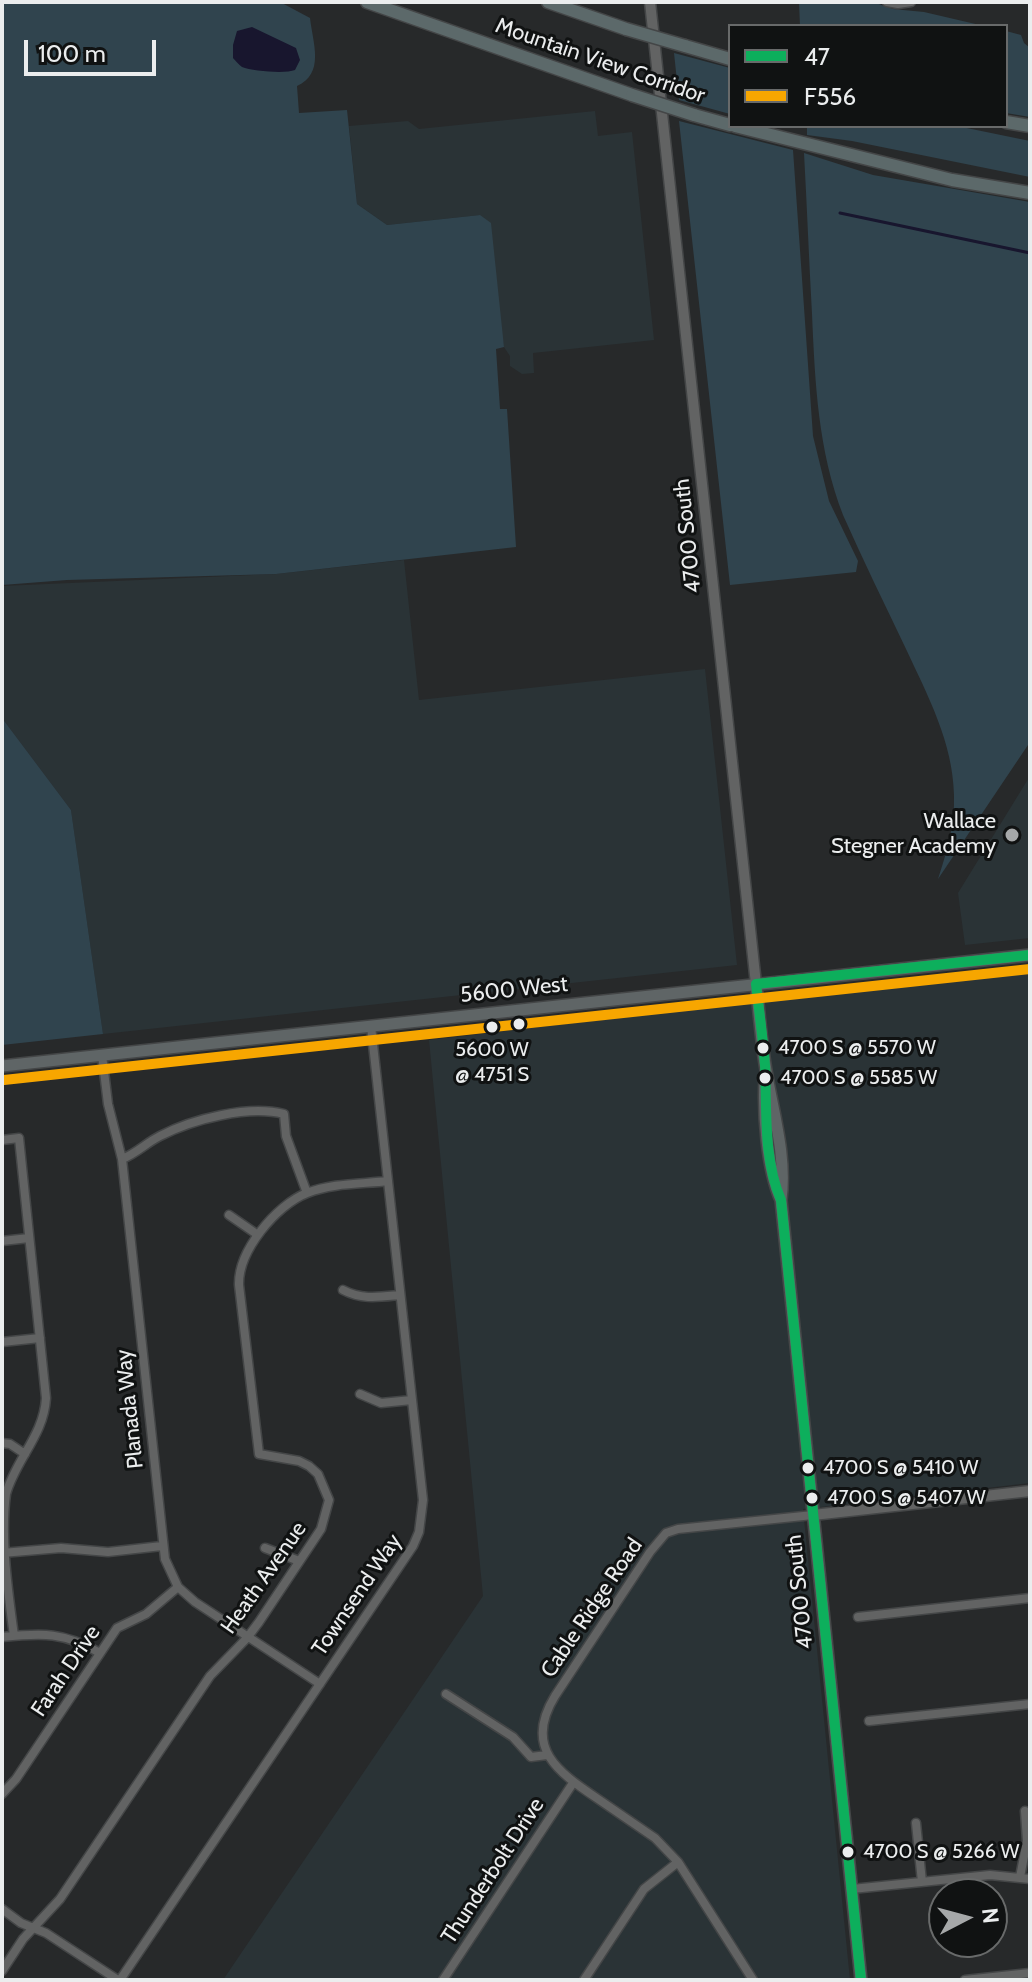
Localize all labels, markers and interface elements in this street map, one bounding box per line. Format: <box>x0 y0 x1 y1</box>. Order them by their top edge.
street label: Mountain View Corridor <box>492 13 708 109</box>
scale bar <box>28 24 160 74</box>
legend <box>728 24 1008 128</box>
text: 100 m <box>38 39 106 68</box>
text: 47 <box>804 42 830 71</box>
text: F556 <box>804 82 856 111</box>
street label: 4700 South <box>669 477 707 595</box>
place label: Wallace Stegner Academy <box>831 809 996 860</box>
marker: Wallace Stegner Academy <box>1003 826 1021 844</box>
street label: 5600 West <box>459 971 569 1009</box>
unlabelled marker <box>511 1016 527 1032</box>
marker: 5600 W @ 4751 S <box>484 1019 500 1035</box>
place label: 4700 S @ 5570 W <box>778 1036 936 1060</box>
place label: 5600 W @ 4751 S <box>455 1038 529 1085</box>
marker: 4700 S @ 5570 W <box>755 1040 771 1056</box>
place label: 4700 S @ 5585 W <box>780 1066 937 1090</box>
marker: 4700 S @ 5585 W <box>757 1070 773 1086</box>
street label: Planada Way <box>111 1348 149 1470</box>
place label: 4700 S @ 5410 W <box>823 1456 978 1480</box>
marker: 4700 S @ 5410 W <box>800 1460 816 1476</box>
place label: 4700 S @ 5407 W <box>827 1486 986 1510</box>
marker: 4700 S @ 5407 W <box>804 1490 820 1506</box>
street label: Heath Avenue <box>216 1517 312 1639</box>
street label: Townsend Way <box>307 1529 407 1661</box>
street label: Cable Ridge Road <box>536 1533 648 1683</box>
street label: 4700 South <box>781 1533 819 1651</box>
street label: Farah Drive <box>26 1620 106 1722</box>
street label: Thunderbolt Drive <box>436 1793 550 1949</box>
place label: 4700 S @ 5266 W <box>863 1840 1019 1864</box>
marker: 4700 S @ 5266 W <box>840 1844 856 1860</box>
north arrow <box>928 1878 1008 1958</box>
text: N <box>976 1906 1005 1925</box>

